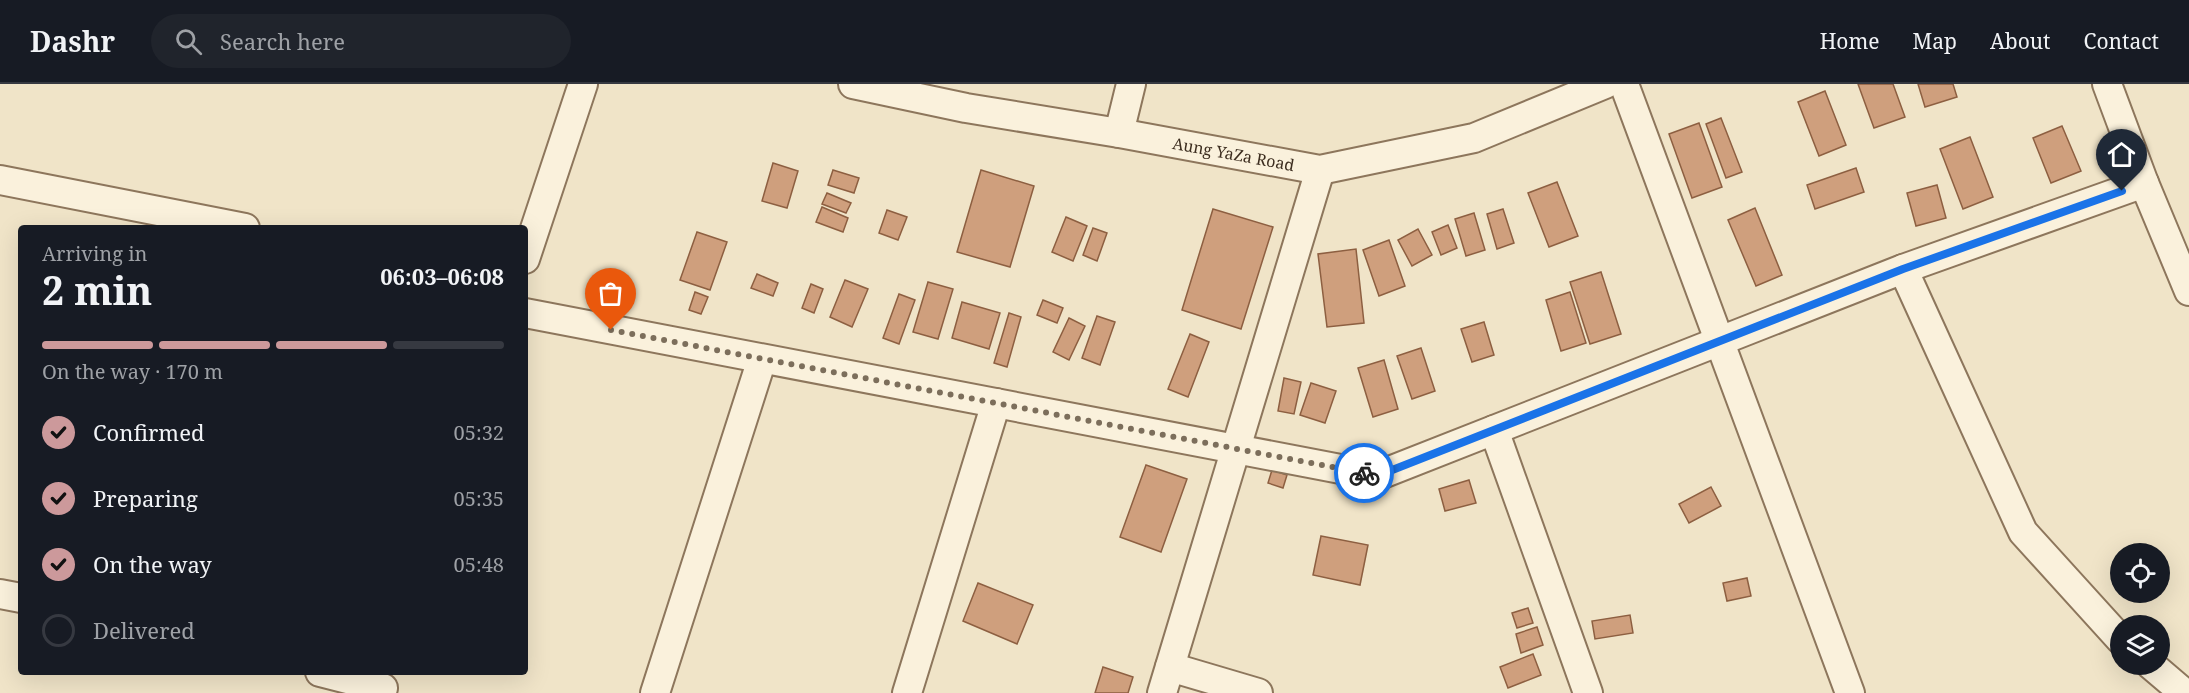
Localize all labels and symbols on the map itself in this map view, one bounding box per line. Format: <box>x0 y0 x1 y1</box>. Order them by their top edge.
pin <box>2096 129 2147 191</box>
street label: Aung YaZa Road <box>1171 132 1296 176</box>
pin <box>585 268 636 330</box>
courier <box>1334 443 1394 503</box>

